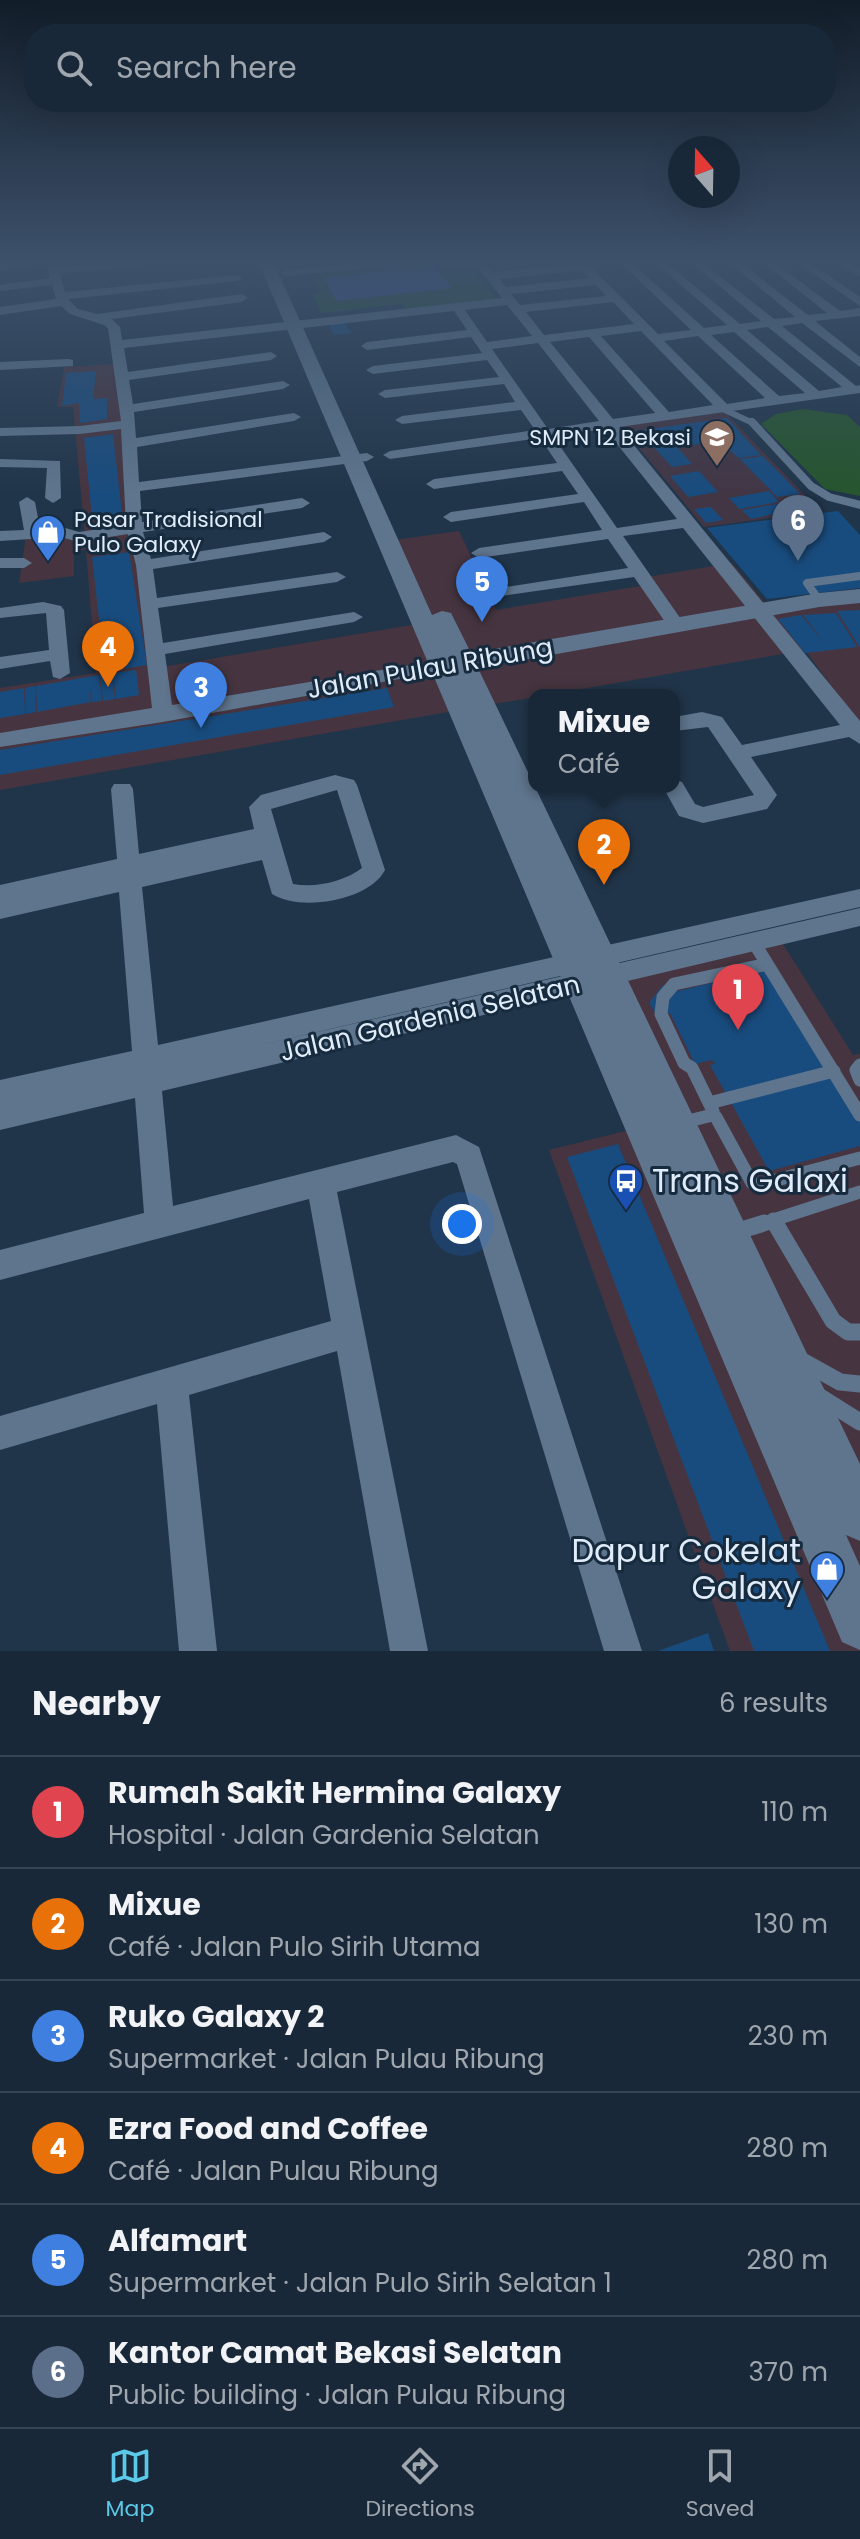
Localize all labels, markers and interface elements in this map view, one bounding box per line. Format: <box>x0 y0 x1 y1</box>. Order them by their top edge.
search box <box>24 24 836 112</box>
icon: search <box>52 46 96 90</box>
text: Search here <box>116 46 297 89</box>
north arrow <box>668 136 740 208</box>
school or university icon: SMPN 12 Bekasi <box>698 418 736 468</box>
place label: SMPN 12 Bekasi <box>529 422 691 453</box>
pin: 6 <box>772 495 824 561</box>
place label: Pasar Tradisional Pulo Galaxy <box>74 504 263 560</box>
shop icon: Pasar Tradisional Pulo Galaxy <box>29 513 67 563</box>
pin: 5 <box>456 556 508 622</box>
pin: 4 <box>82 621 134 687</box>
street label: Jalan Pulau Ribung <box>304 629 556 707</box>
pin: 3 <box>175 662 227 728</box>
popup <box>528 689 680 793</box>
text: Mixue <box>558 700 650 743</box>
text: Café <box>558 746 620 782</box>
pin: 2 <box>578 819 630 885</box>
pin: 1 <box>712 964 764 1030</box>
street label: Jalan Gardenia Selatan <box>277 966 583 1070</box>
place label: Trans Galaxi <box>652 1158 848 1203</box>
bus stop icon: Trans Galaxi <box>607 1162 645 1212</box>
your location <box>442 1204 482 1244</box>
place label: Dapur Cokelat Galaxy <box>571 1528 801 1610</box>
shop icon: Dapur Cokelat Galaxy <box>808 1550 846 1600</box>
text: Nearby <box>32 1679 161 1727</box>
text: 6 results <box>719 1685 828 1721</box>
text: Rumah Sakit Hermina Galaxy <box>108 1771 561 1814</box>
text: 1 <box>53 1794 63 1830</box>
text: 110 m <box>761 1794 828 1830</box>
text: Hospital · Jalan Gardenia Selatan <box>108 1817 540 1853</box>
text: Mixue <box>108 1883 201 1926</box>
text: 2 <box>51 1906 65 1942</box>
text: 130 m <box>754 1906 828 1942</box>
text: Café · Jalan Pulo Sirih Utama <box>108 1929 481 1965</box>
text: Ruko Galaxy 2 <box>108 1995 324 2038</box>
text: 3 <box>50 2018 66 2054</box>
text: 230 m <box>748 2018 828 2054</box>
text: Supermarket · Jalan Pulau Ribung <box>108 2041 545 2077</box>
text: Ezra Food and Coffee <box>108 2107 428 2150</box>
text: 4 <box>49 2130 67 2166</box>
text: 280 m <box>747 2130 828 2166</box>
text: Café · Jalan Pulau Ribung <box>108 2153 439 2189</box>
text: Alfamart <box>108 2219 247 2262</box>
text: 5 <box>50 2242 66 2278</box>
text: 280 m <box>747 2242 828 2278</box>
text: Supermarket · Jalan Pulo Sirih Selatan 1 <box>108 2265 612 2301</box>
text: Kantor Camat Bekasi Selatan <box>108 2331 562 2374</box>
text: 6 <box>50 2354 66 2390</box>
text: 370 m <box>748 2354 828 2390</box>
text: Public building · Jalan Pulau Ribung <box>108 2377 566 2413</box>
tab: Map <box>106 2444 154 2525</box>
tab: Directions <box>365 2444 475 2525</box>
tab: Saved <box>686 2444 754 2525</box>

